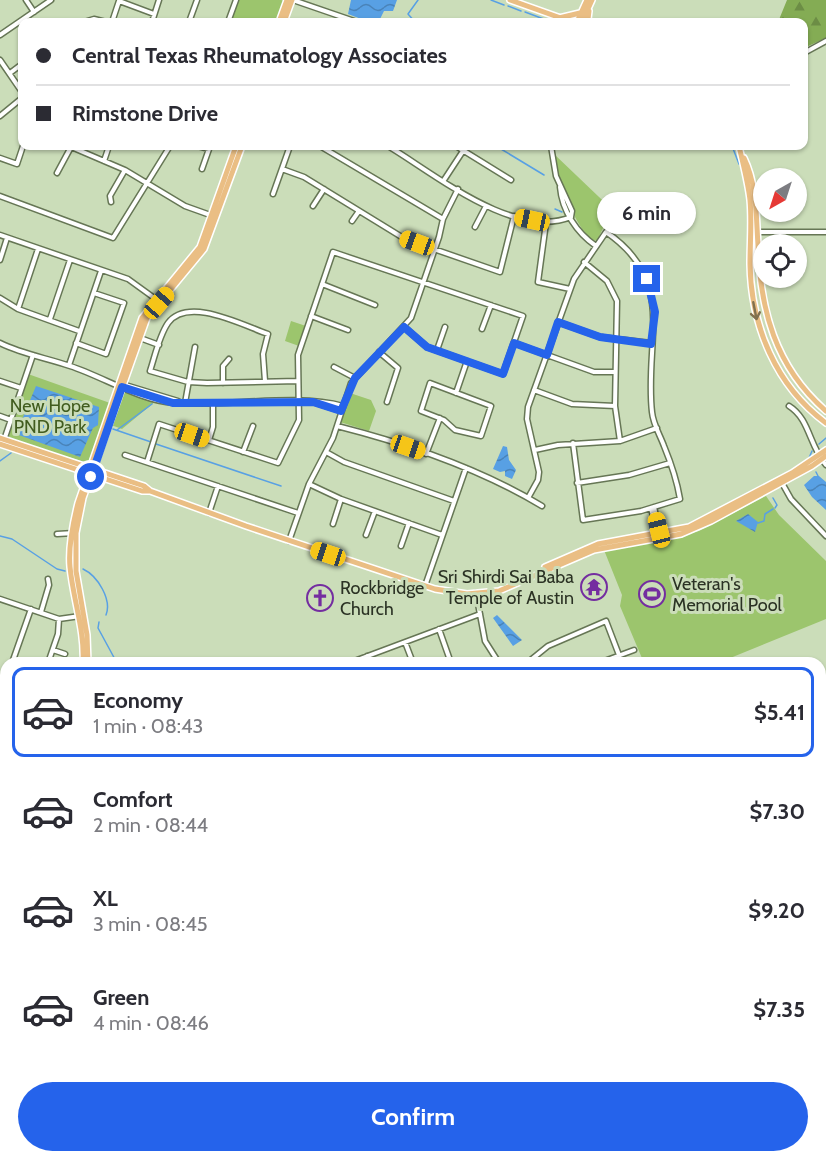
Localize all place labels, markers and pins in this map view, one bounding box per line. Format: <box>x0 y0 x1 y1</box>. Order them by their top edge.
place label: Sri Shirdi Sai Baba Temple of Austin <box>438 566 574 609</box>
temple icon: Sri Shirdi Sai Baba Temple of Austin <box>579 572 609 602</box>
place label: Veteran's Memorial Pool <box>672 573 783 616</box>
place label: Rockbridge Church <box>340 577 424 620</box>
sports icon: Veteran's Memorial Pool <box>637 579 667 609</box>
church icon: Rockbridge Church <box>305 583 335 613</box>

